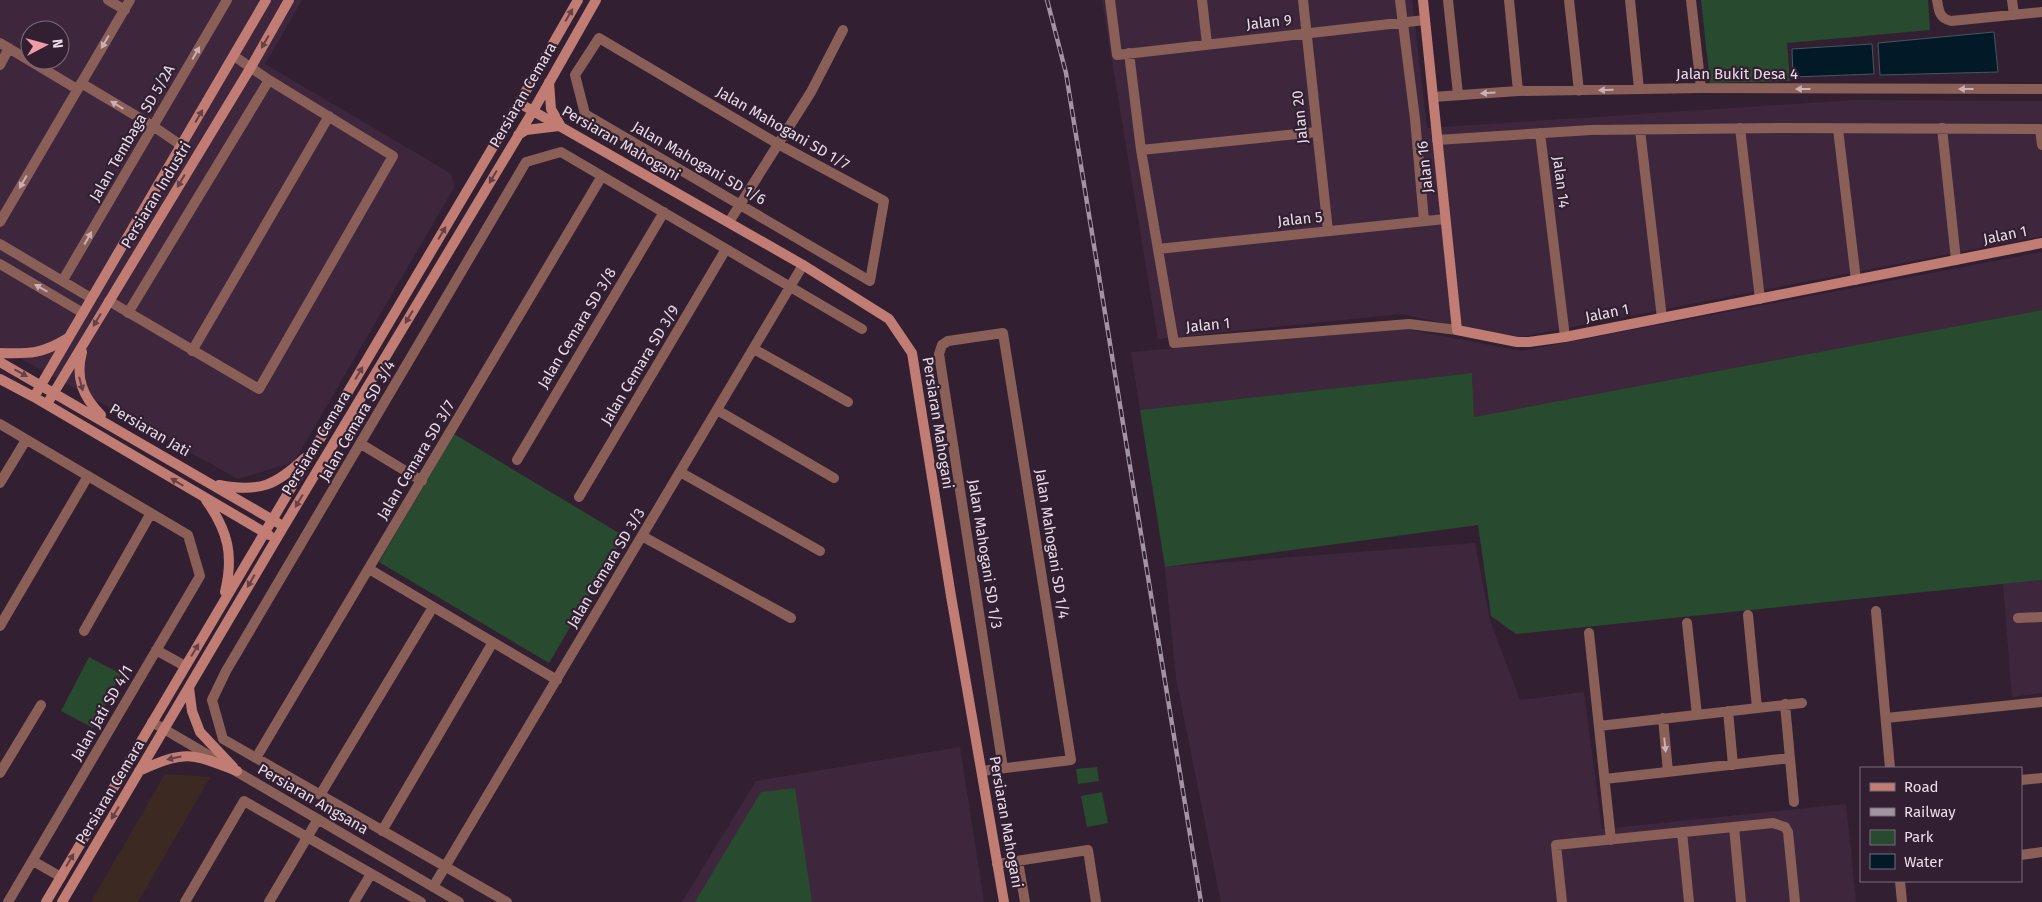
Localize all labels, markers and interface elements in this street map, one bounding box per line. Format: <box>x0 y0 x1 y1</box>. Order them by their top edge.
one-way arrow <box>565 8 574 21</box>
street label: Jalan 9 <box>1245 11 1293 33</box>
north arrow <box>20 20 70 70</box>
one-way arrow <box>101 35 110 48</box>
one-way arrow <box>261 35 269 50</box>
text: N <box>48 38 66 49</box>
street label: Persiaran Cemara <box>486 39 560 151</box>
one-way arrow <box>192 46 201 59</box>
street label: Jalan Tembaga SD 5/2A <box>86 61 179 204</box>
street label: Jalan Bukit Desa 4 <box>1676 65 1798 83</box>
street label: Jalan Mahogani SD 1/7 <box>713 83 853 174</box>
one-way arrow <box>1795 85 1811 93</box>
one-way arrow <box>1958 85 1974 93</box>
one-way arrow <box>1598 86 1614 94</box>
street label: Jalan 20 <box>1288 89 1312 145</box>
one-way arrow <box>1480 89 1496 97</box>
one-way arrow <box>110 100 124 109</box>
street label: Persiaran Mahogani <box>559 102 683 184</box>
one-way arrow <box>195 109 203 124</box>
street label: Jalan Mahogani SD 1/6 <box>629 117 769 209</box>
street label: Persiaran Industri <box>117 139 195 251</box>
street label: Jalan 16 <box>1413 140 1437 194</box>
street label: Jalan 14 <box>1549 155 1573 209</box>
one-way arrow <box>488 171 497 184</box>
one-way arrow <box>19 175 28 189</box>
one-way arrow <box>177 175 186 188</box>
street label: Jalan 5 <box>1277 208 1323 230</box>
street label: Jalan 1 <box>1982 222 2028 248</box>
one-way arrow <box>438 225 446 240</box>
one-way arrow <box>83 232 92 245</box>
street label: Jalan Cemara SD 3/8 <box>534 265 620 391</box>
one-way arrow <box>35 284 48 293</box>
street label: Jalan 1 <box>1584 300 1630 326</box>
street label: Jalan Cemara SD 3/9 <box>597 302 683 428</box>
one-way arrow <box>405 310 414 323</box>
one-way arrow <box>92 314 101 327</box>
street label: Jalan 1 <box>1185 314 1231 336</box>
street label: Persiaran Mahogani <box>919 356 957 490</box>
street label: Jalan Cemara SD 3/4 <box>315 357 399 485</box>
one-way arrow <box>355 366 364 379</box>
one-way arrow <box>13 369 28 377</box>
one-way arrow <box>77 377 85 392</box>
street label: Persiaran Cemara <box>278 388 354 498</box>
street label: Jalan Cemara SD 3/7 <box>373 397 459 523</box>
street label: Persiaran Jati <box>107 400 193 460</box>
street label: Jalan Mahogani SD 1/4 <box>1031 468 1073 620</box>
one-way arrow <box>171 477 184 486</box>
street label: Jalan Mahogani SD 1/3 <box>964 478 1006 630</box>
one-way arrow <box>294 495 303 508</box>
street label: Jalan Cemara SD 3/3 <box>563 505 649 631</box>
one-way arrow <box>247 575 256 588</box>
one-way arrow <box>191 643 200 656</box>
street label: Jalan Jati SD 4/1 <box>67 662 137 764</box>
street label: Persiaran Cemara <box>72 737 148 847</box>
one-way arrow <box>1662 738 1670 754</box>
one-way arrow <box>166 754 181 762</box>
street label: Persiaran Mahogani <box>986 755 1026 889</box>
street label: Persiaran Angsana <box>255 760 371 838</box>
legend <box>1860 767 2022 882</box>
text: Road <box>1904 778 1939 796</box>
text: Railway <box>1904 803 1956 821</box>
one-way arrow <box>110 807 119 820</box>
text: Park <box>1904 828 1934 846</box>
text: Water <box>1904 853 1943 871</box>
one-way arrow <box>66 854 75 867</box>

